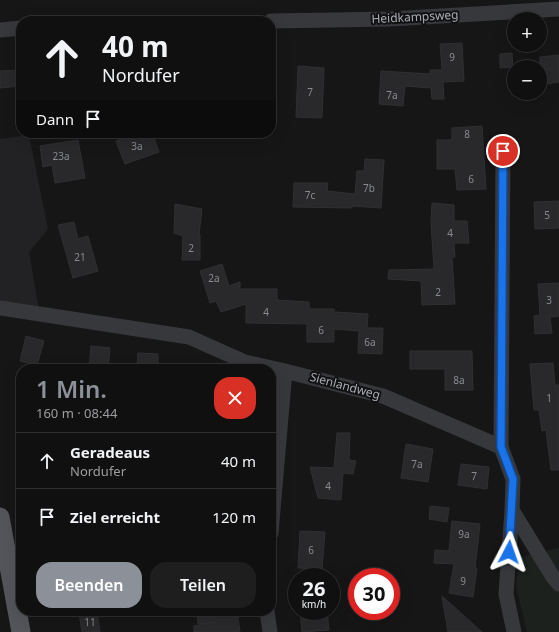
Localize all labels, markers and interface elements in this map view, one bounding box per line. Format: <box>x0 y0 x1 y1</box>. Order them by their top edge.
street label: Heidkampsweg <box>371 6 459 27</box>
map controls <box>507 12 547 100</box>
button: + <box>507 12 547 52</box>
text: 40 m <box>102 27 169 65</box>
icon: ahead <box>36 32 88 84</box>
house number: 9 <box>449 50 455 64</box>
button: − <box>507 60 547 100</box>
text: Nordufer <box>102 63 180 87</box>
house number: 7 <box>307 85 313 99</box>
house number: 7a <box>386 88 398 102</box>
icon: arrive <box>82 108 104 130</box>
text: Dann <box>36 109 74 129</box>
house number: 8 <box>464 127 470 141</box>
pin <box>486 134 520 168</box>
house number: 3a <box>131 139 143 153</box>
icon: arrive <box>492 140 514 162</box>
house number: 23a <box>52 149 70 163</box>
house number: 6 <box>468 172 474 186</box>
house number: 7b <box>363 181 375 195</box>
house number: 7c <box>305 188 315 202</box>
house number: 5 <box>544 208 550 222</box>
house number: 4 <box>447 226 453 240</box>
house number: 2 <box>188 241 194 255</box>
house number: 21 <box>74 250 86 264</box>
house number: 2a <box>208 271 220 285</box>
house number: 2 <box>435 285 441 299</box>
house number: 3 <box>546 293 552 307</box>
house number: 4 <box>263 305 269 319</box>
house number: 6 <box>318 323 324 337</box>
house number: 6a <box>364 335 376 349</box>
street label: Sienlandweg <box>308 368 382 403</box>
text: 1 Min. <box>36 372 107 405</box>
house number: 8a <box>453 373 465 387</box>
button: close <box>214 377 256 419</box>
house number: 1 <box>546 391 552 405</box>
text: 160 m · 08:44 <box>36 404 117 422</box>
text: Geradeaus <box>70 442 150 462</box>
icon: ahead <box>36 450 58 472</box>
text: 40 m <box>221 451 256 471</box>
house number: 7a <box>411 457 423 471</box>
text: Nordufer <box>70 462 126 480</box>
house number: 7 <box>471 469 477 483</box>
house number: 4 <box>325 479 331 493</box>
icon: arrive <box>36 506 58 528</box>
text: Ziel erreicht <box>70 507 160 527</box>
text: 120 m <box>212 507 256 527</box>
house number: 9a <box>458 527 470 541</box>
position arrow <box>488 531 530 573</box>
house number: 6 <box>308 543 314 557</box>
button: Beenden <box>36 562 142 608</box>
button: Teilen <box>150 562 256 608</box>
speed limit sign: 30 <box>348 568 400 620</box>
house number: 9 <box>460 574 466 588</box>
text: 26 <box>303 575 325 602</box>
text: km/h <box>302 597 326 611</box>
house number: 11 <box>84 615 96 629</box>

